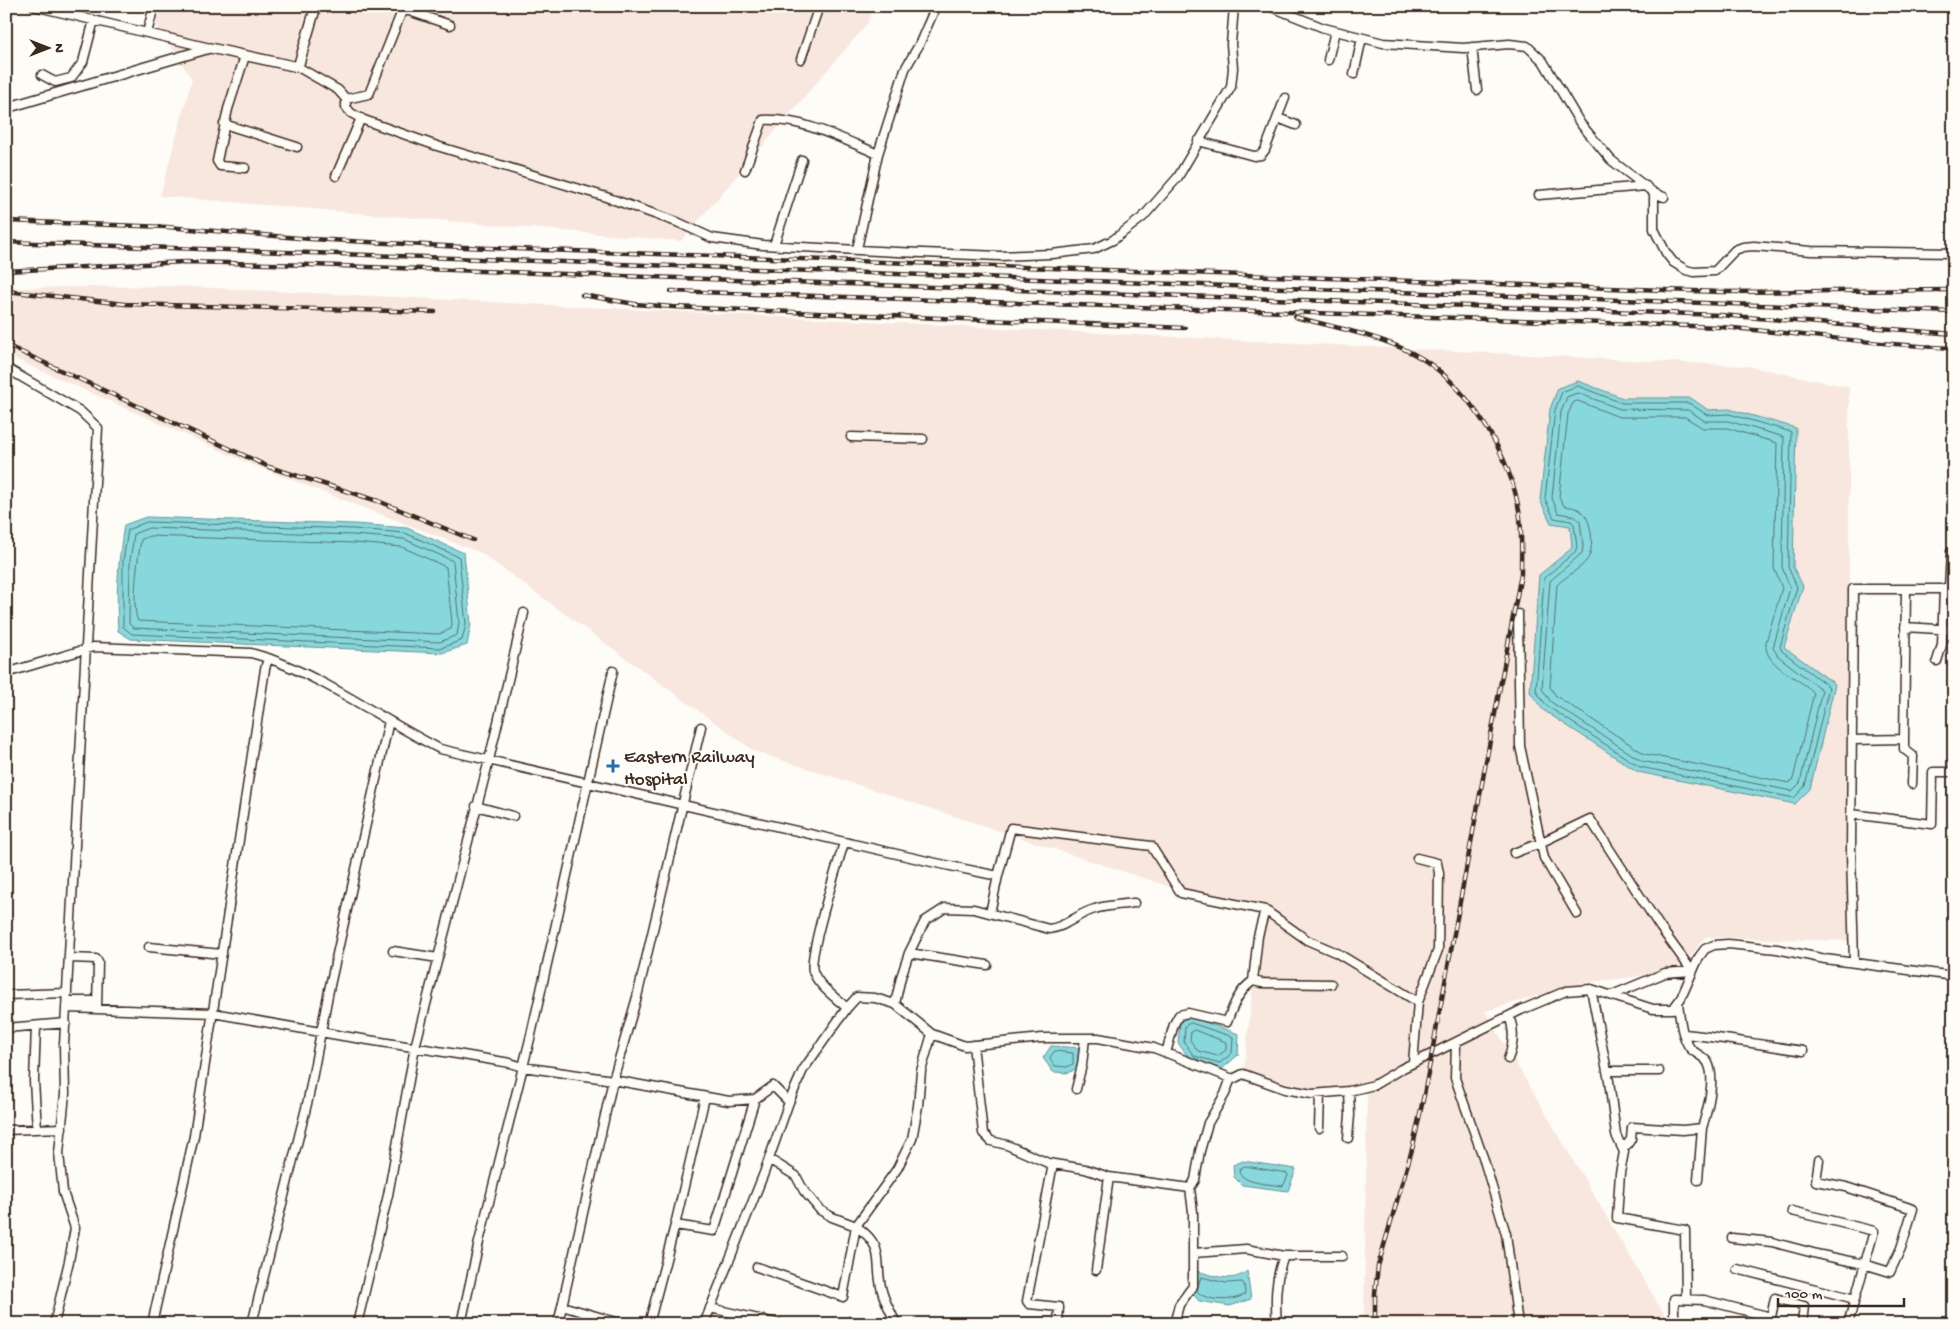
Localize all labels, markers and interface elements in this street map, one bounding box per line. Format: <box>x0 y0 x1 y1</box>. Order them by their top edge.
north arrow <box>22 22 72 72</box>
text: N <box>50 43 67 53</box>
place label: Eastern Railway Hospital <box>624 747 755 792</box>
marker: Eastern Railway Hospital <box>606 759 620 773</box>
scale bar <box>1778 1275 1904 1307</box>
text: 100 m <box>1784 1286 1823 1304</box>

